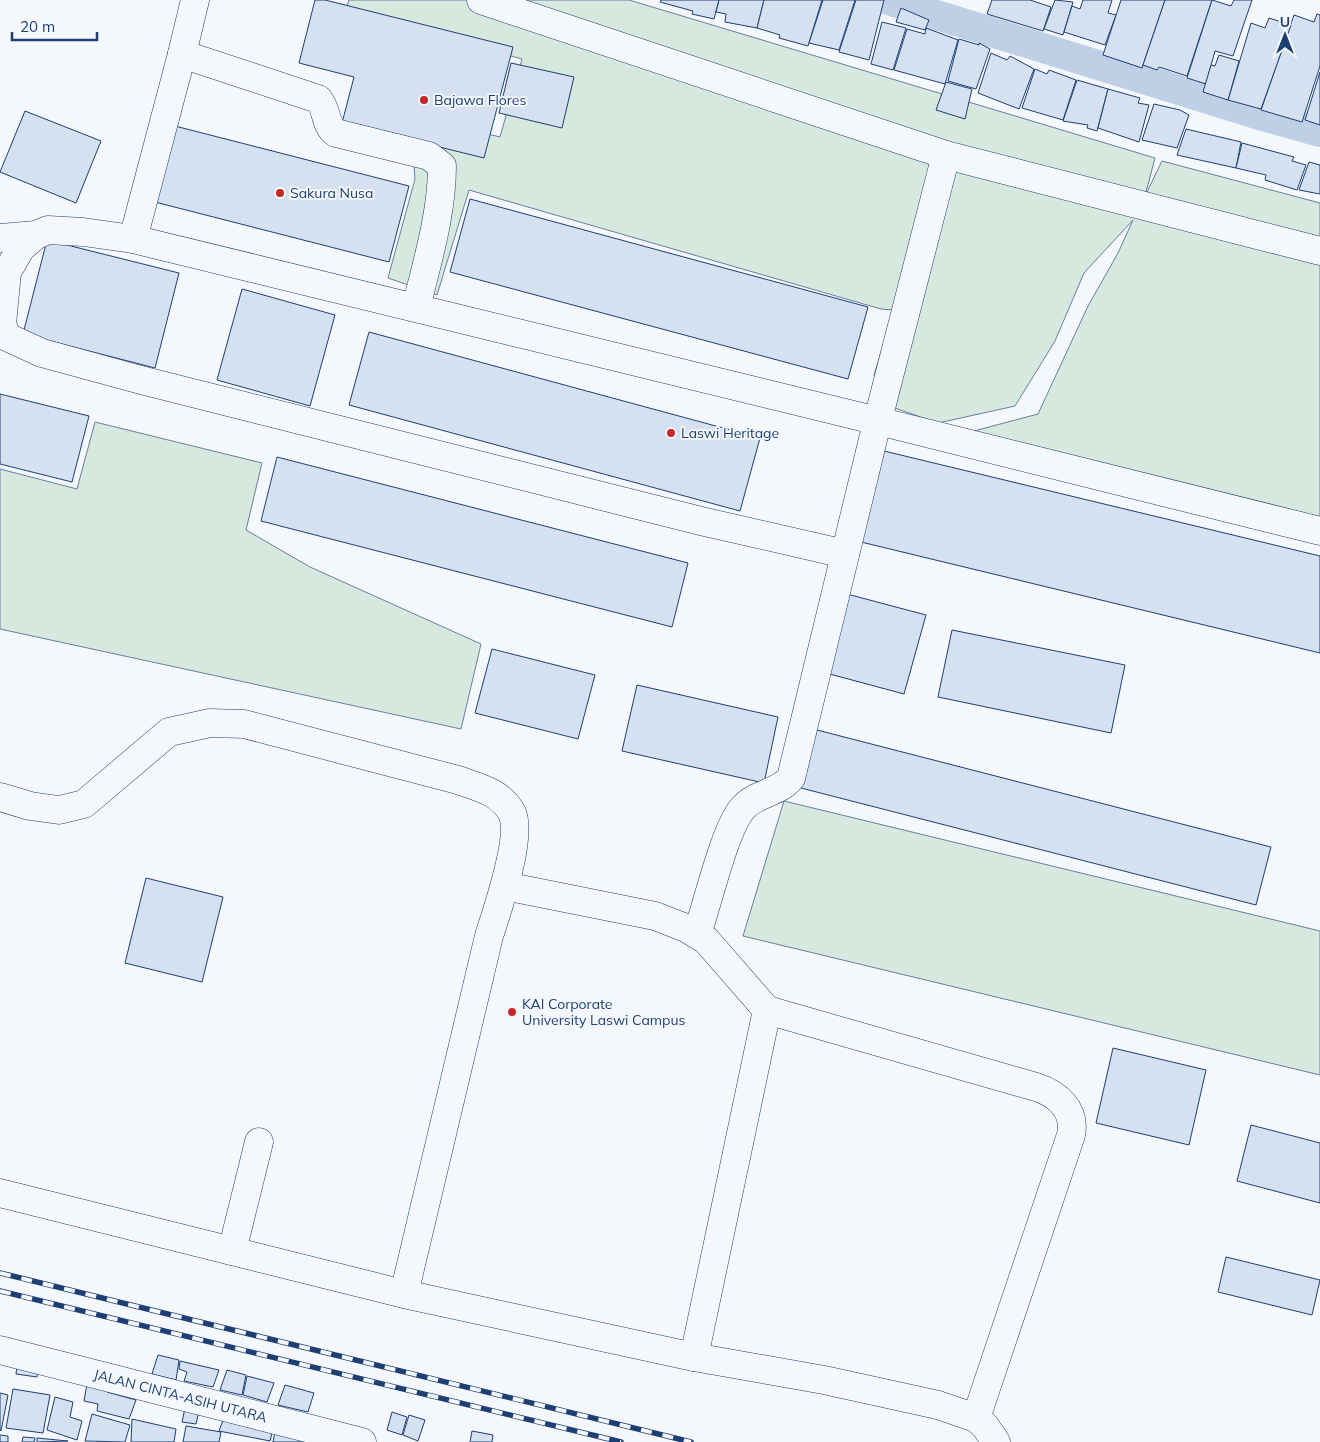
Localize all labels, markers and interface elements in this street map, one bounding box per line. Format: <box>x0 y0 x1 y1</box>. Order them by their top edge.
scale bar <box>12 10 98 42</box>
north arrow <box>1260 10 1310 60</box>
text: U <box>1280 13 1290 31</box>
text: 20 m <box>20 17 55 36</box>
place label: Bajawa Flores <box>434 91 526 109</box>
marker: Bajawa Flores <box>418 94 430 106</box>
place label: Sakura Nusa <box>290 184 373 202</box>
marker: Sakura Nusa <box>274 187 286 199</box>
place label: Laswi Heritage <box>681 424 779 442</box>
marker: Laswi Heritage <box>665 427 677 439</box>
place label: KAI Corporate University Laswi Campus <box>522 995 686 1029</box>
marker: KAI Corporate University Laswi Campus <box>506 1006 518 1018</box>
street label: JALAN CINTA-ASIH UTARA <box>92 1365 270 1427</box>

